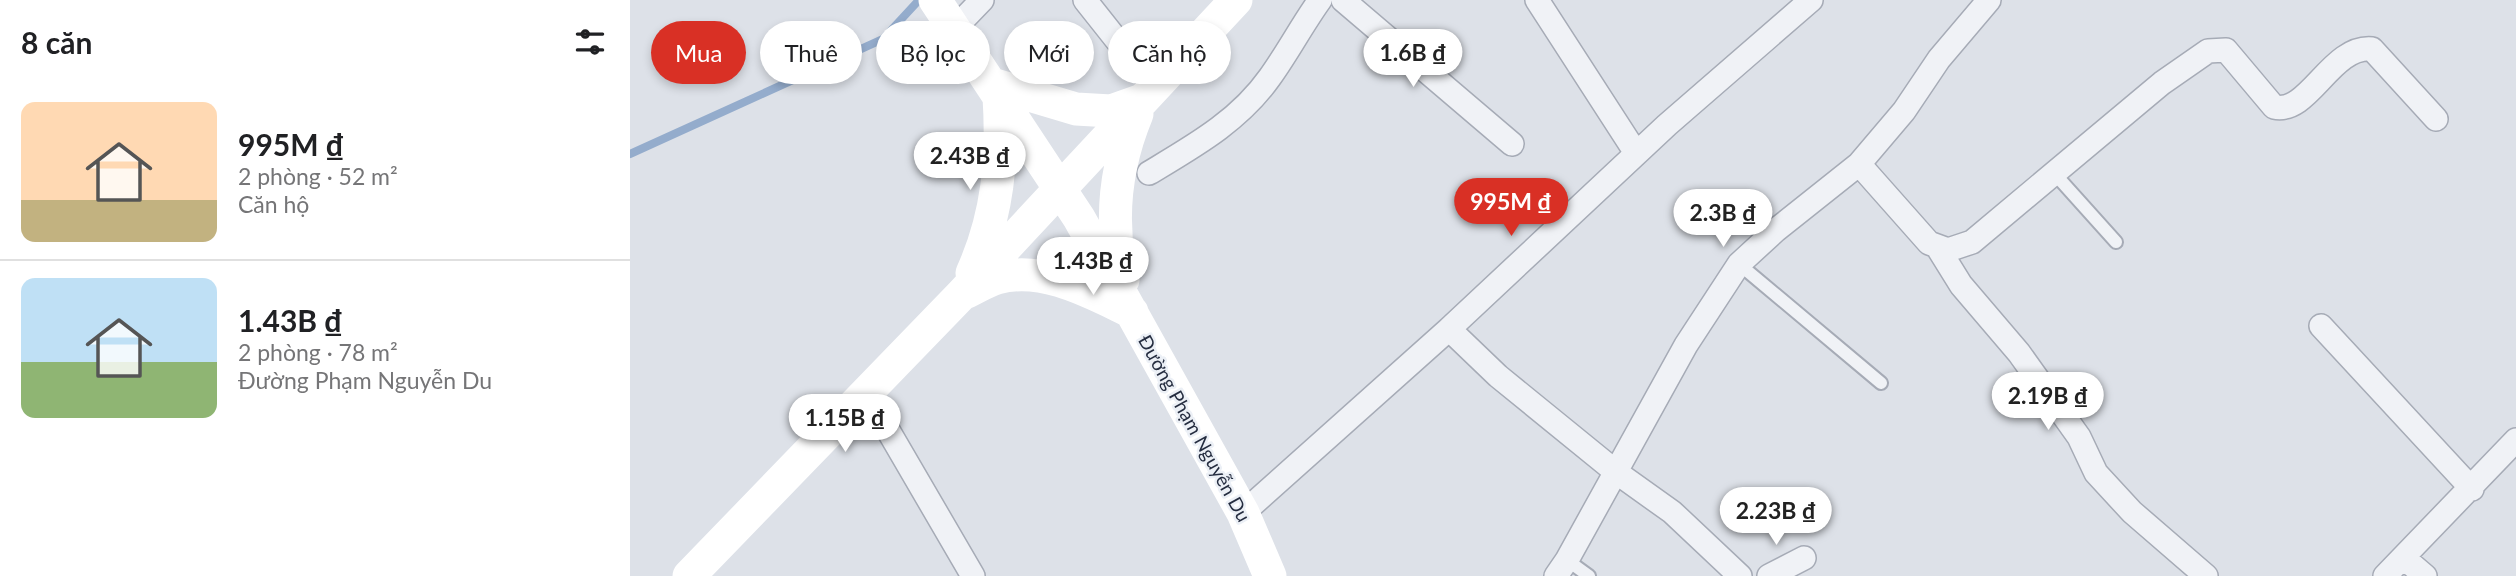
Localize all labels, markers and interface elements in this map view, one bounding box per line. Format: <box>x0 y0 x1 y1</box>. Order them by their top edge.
chip: Mua <box>651 21 746 84</box>
chip: Thuê <box>760 21 862 84</box>
chip: Bộ lọc <box>876 21 990 84</box>
chip: Mới <box>1004 21 1094 84</box>
chip: Căn hộ <box>1108 21 1231 84</box>
icon: filters <box>571 23 609 61</box>
text: 8 căn <box>21 24 92 60</box>
pin: 1.6B ₫ <box>1356 29 1470 89</box>
text: 1.6B ₫ <box>1379 38 1447 66</box>
text: 995M ₫ <box>238 126 344 162</box>
icon: home <box>77 130 161 214</box>
pin: 2.43B ₫ <box>905 132 1035 192</box>
text: 2.43B ₫ <box>930 141 1010 169</box>
text: 2 phòng · 52 m² <box>238 162 398 190</box>
pin: 995M ₫ <box>1454 178 1568 238</box>
text: 995M ₫ <box>1470 187 1552 215</box>
text: Căn hộ <box>238 190 309 218</box>
pin: 2.3B ₫ <box>1666 190 1780 249</box>
text: 2.3B ₫ <box>1689 198 1757 226</box>
pin: 1.43B ₫ <box>1028 238 1158 297</box>
text: 1.43B ₫ <box>1053 246 1133 274</box>
text: 1.43B ₫ <box>238 302 343 338</box>
icon: home <box>77 306 161 390</box>
street label: Đường Phạm Nguyễn Du <box>1134 331 1256 525</box>
text: 2 phòng · 78 m² <box>238 338 398 366</box>
text: Đường Phạm Nguyễn Du <box>238 366 492 394</box>
pin: 2.19B ₫ <box>1983 372 2113 432</box>
text: 2.19B ₫ <box>2008 381 2088 409</box>
pin: 1.15B ₫ <box>780 394 910 454</box>
text: 1.15B ₫ <box>805 403 885 431</box>
pin: 2.23B ₫ <box>1711 488 1841 547</box>
text: 2.23B ₫ <box>1736 496 1816 524</box>

